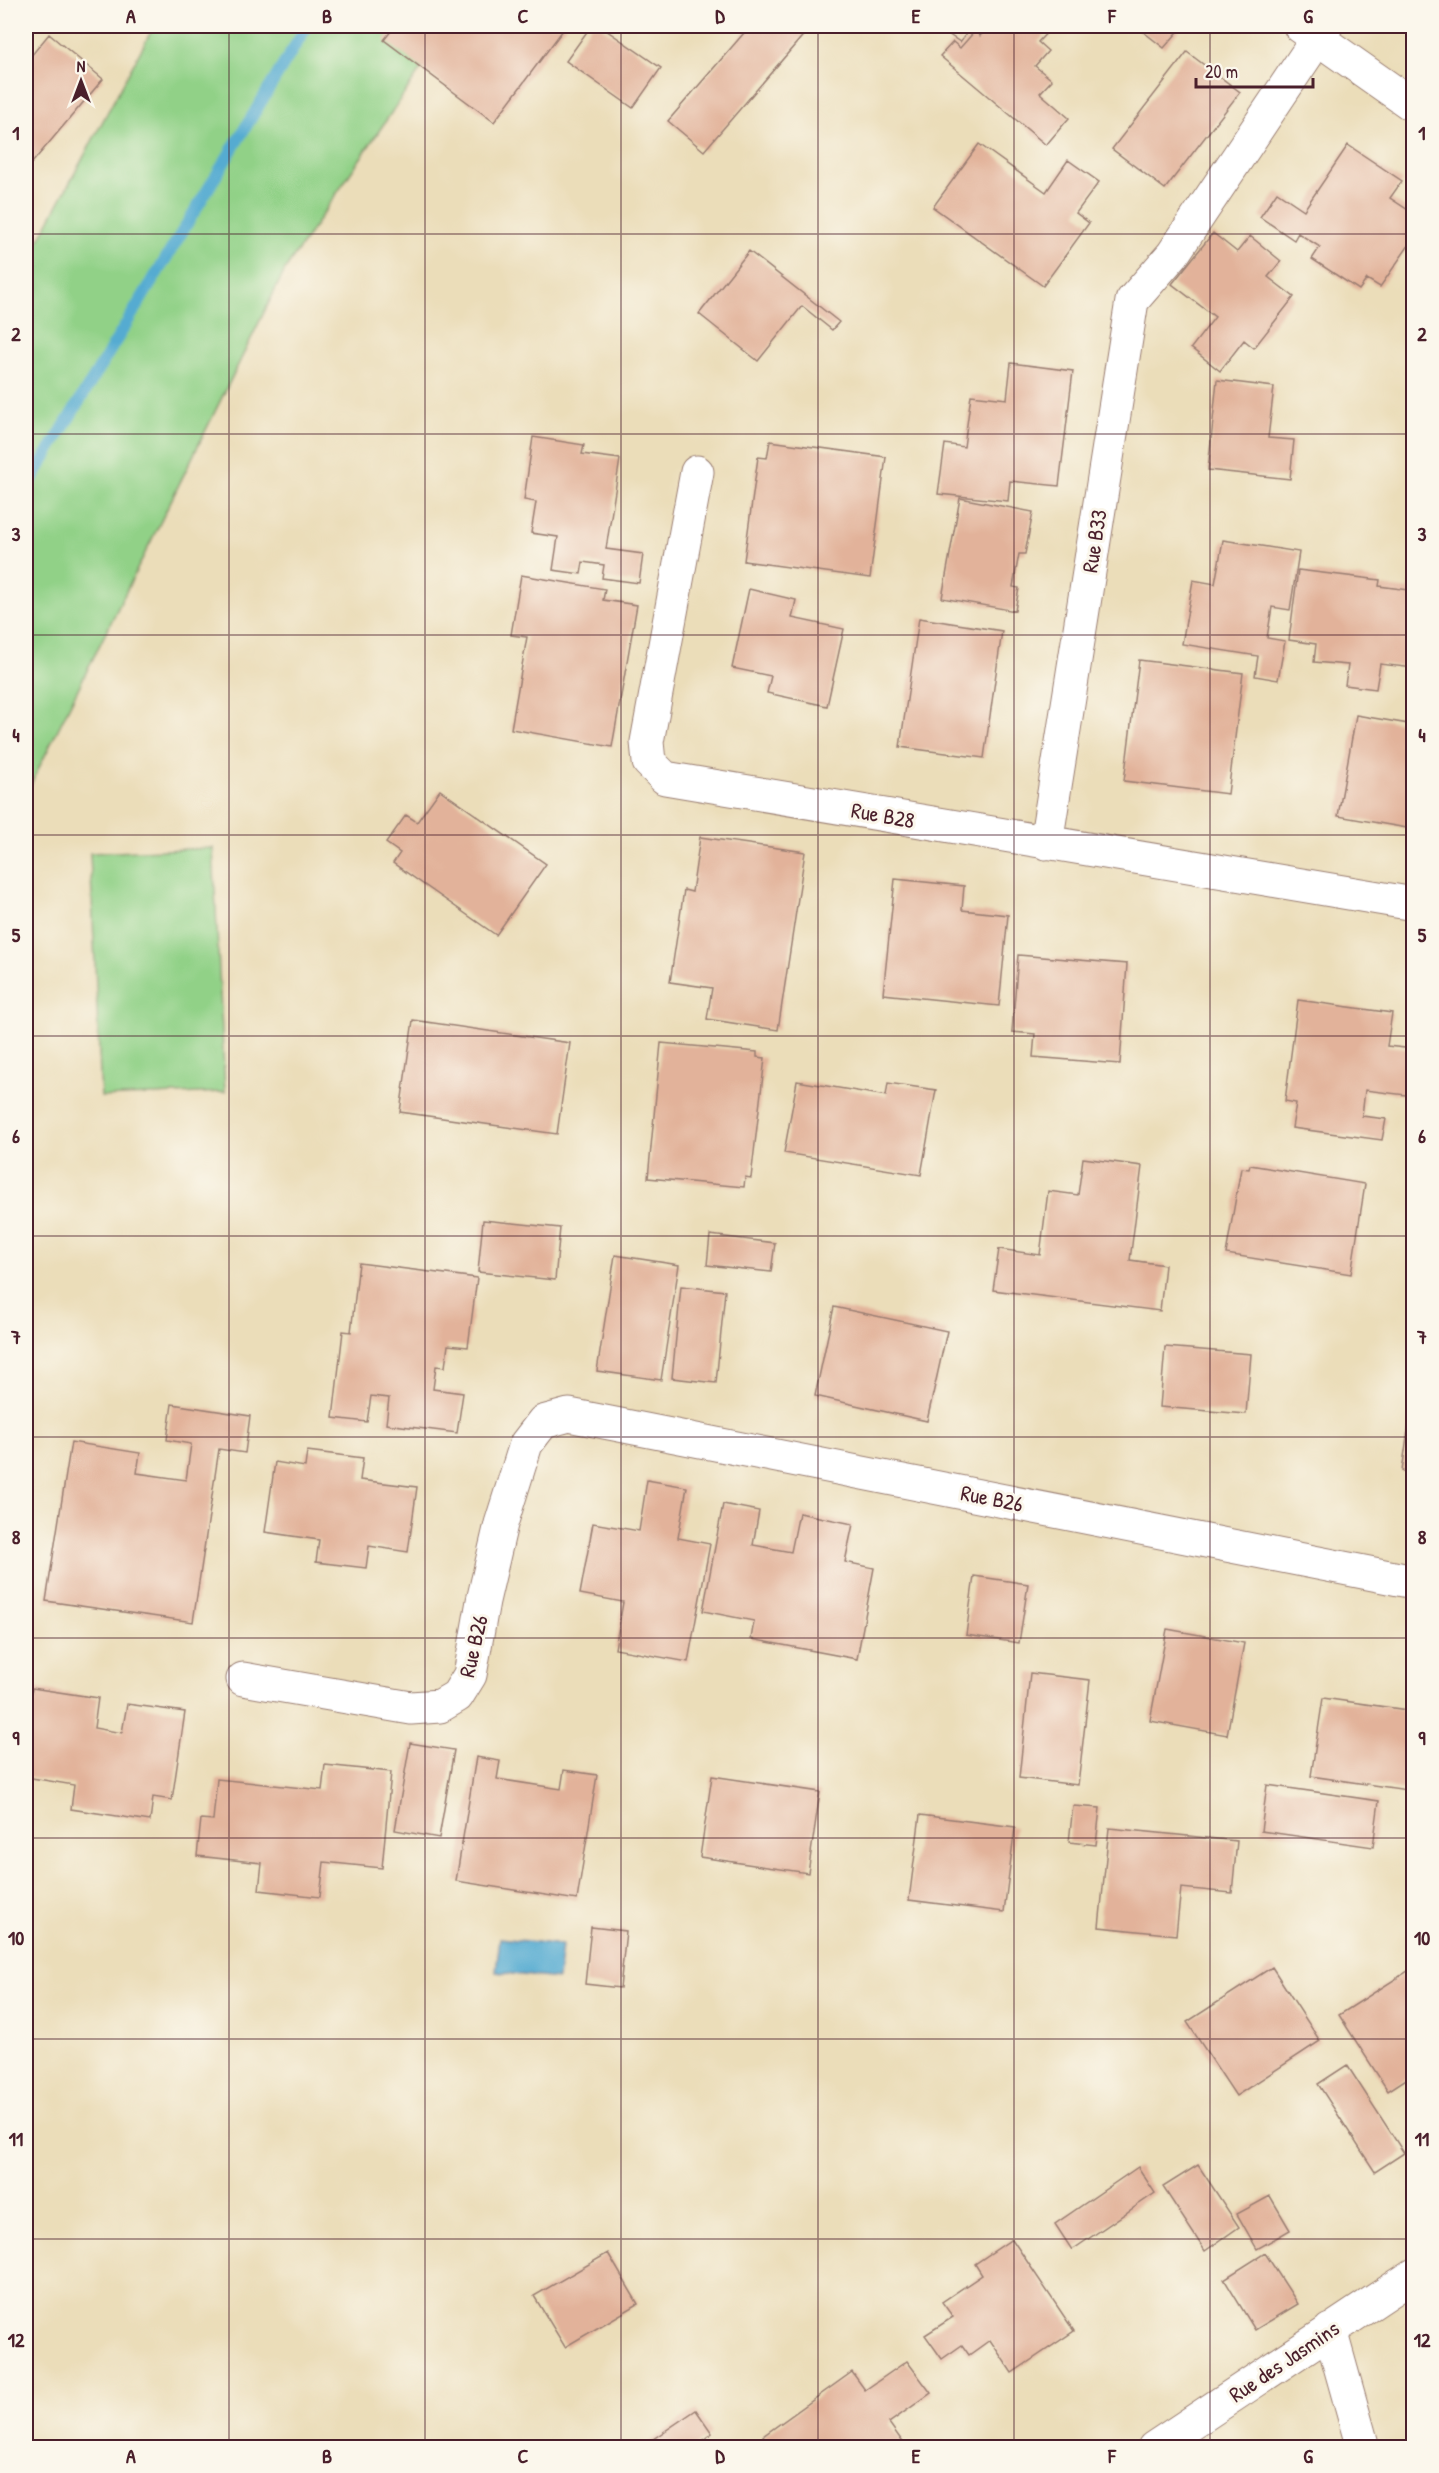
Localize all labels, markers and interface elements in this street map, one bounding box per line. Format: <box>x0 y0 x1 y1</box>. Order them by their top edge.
text: A <box>126 2 136 29</box>
text: B <box>322 2 332 29</box>
text: C <box>518 2 529 29</box>
text: D <box>715 2 725 29</box>
text: E <box>912 2 921 29</box>
text: F <box>1107 2 1117 29</box>
text: G <box>1303 2 1313 29</box>
north arrow <box>51 51 111 111</box>
scale bar <box>1196 51 1313 89</box>
text: N <box>77 55 86 77</box>
text: 20 m <box>1205 59 1238 84</box>
text: 1 <box>12 119 20 146</box>
text: 1 <box>1418 119 1426 146</box>
text: 2 <box>11 320 21 347</box>
text: 2 <box>1417 320 1427 347</box>
street label: Rue B33 <box>1074 507 1114 575</box>
text: 3 <box>12 520 21 547</box>
text: 3 <box>1418 520 1427 547</box>
text: 4 <box>12 721 20 748</box>
text: 4 <box>1418 721 1426 748</box>
street label: Rue B28 <box>849 795 917 835</box>
text: 5 <box>12 921 21 948</box>
text: 5 <box>1418 921 1427 948</box>
text: 6 <box>12 1122 20 1149</box>
text: 6 <box>1418 1122 1426 1149</box>
text: 7 <box>10 1323 21 1350</box>
text: 7 <box>1416 1323 1427 1350</box>
street label: Rue B26 <box>958 1477 1026 1519</box>
text: 8 <box>12 1523 21 1550</box>
text: 8 <box>1418 1523 1427 1550</box>
street label: Rue B26 <box>451 1612 495 1680</box>
text: 9 <box>12 1724 20 1751</box>
text: 9 <box>1418 1724 1426 1751</box>
text: 10 <box>8 1924 24 1951</box>
text: 10 <box>1414 1924 1430 1951</box>
text: 11 <box>9 2125 23 2152</box>
text: 11 <box>1415 2125 1429 2152</box>
street label: Rue des Jasmins <box>1223 2313 1345 2409</box>
text: 12 <box>8 2326 25 2353</box>
text: 12 <box>1414 2326 1431 2353</box>
text: A <box>126 2442 136 2469</box>
text: B <box>322 2442 332 2469</box>
text: C <box>518 2442 529 2469</box>
text: D <box>715 2442 725 2469</box>
text: E <box>912 2442 921 2469</box>
text: F <box>1107 2442 1117 2469</box>
text: G <box>1303 2442 1313 2469</box>

